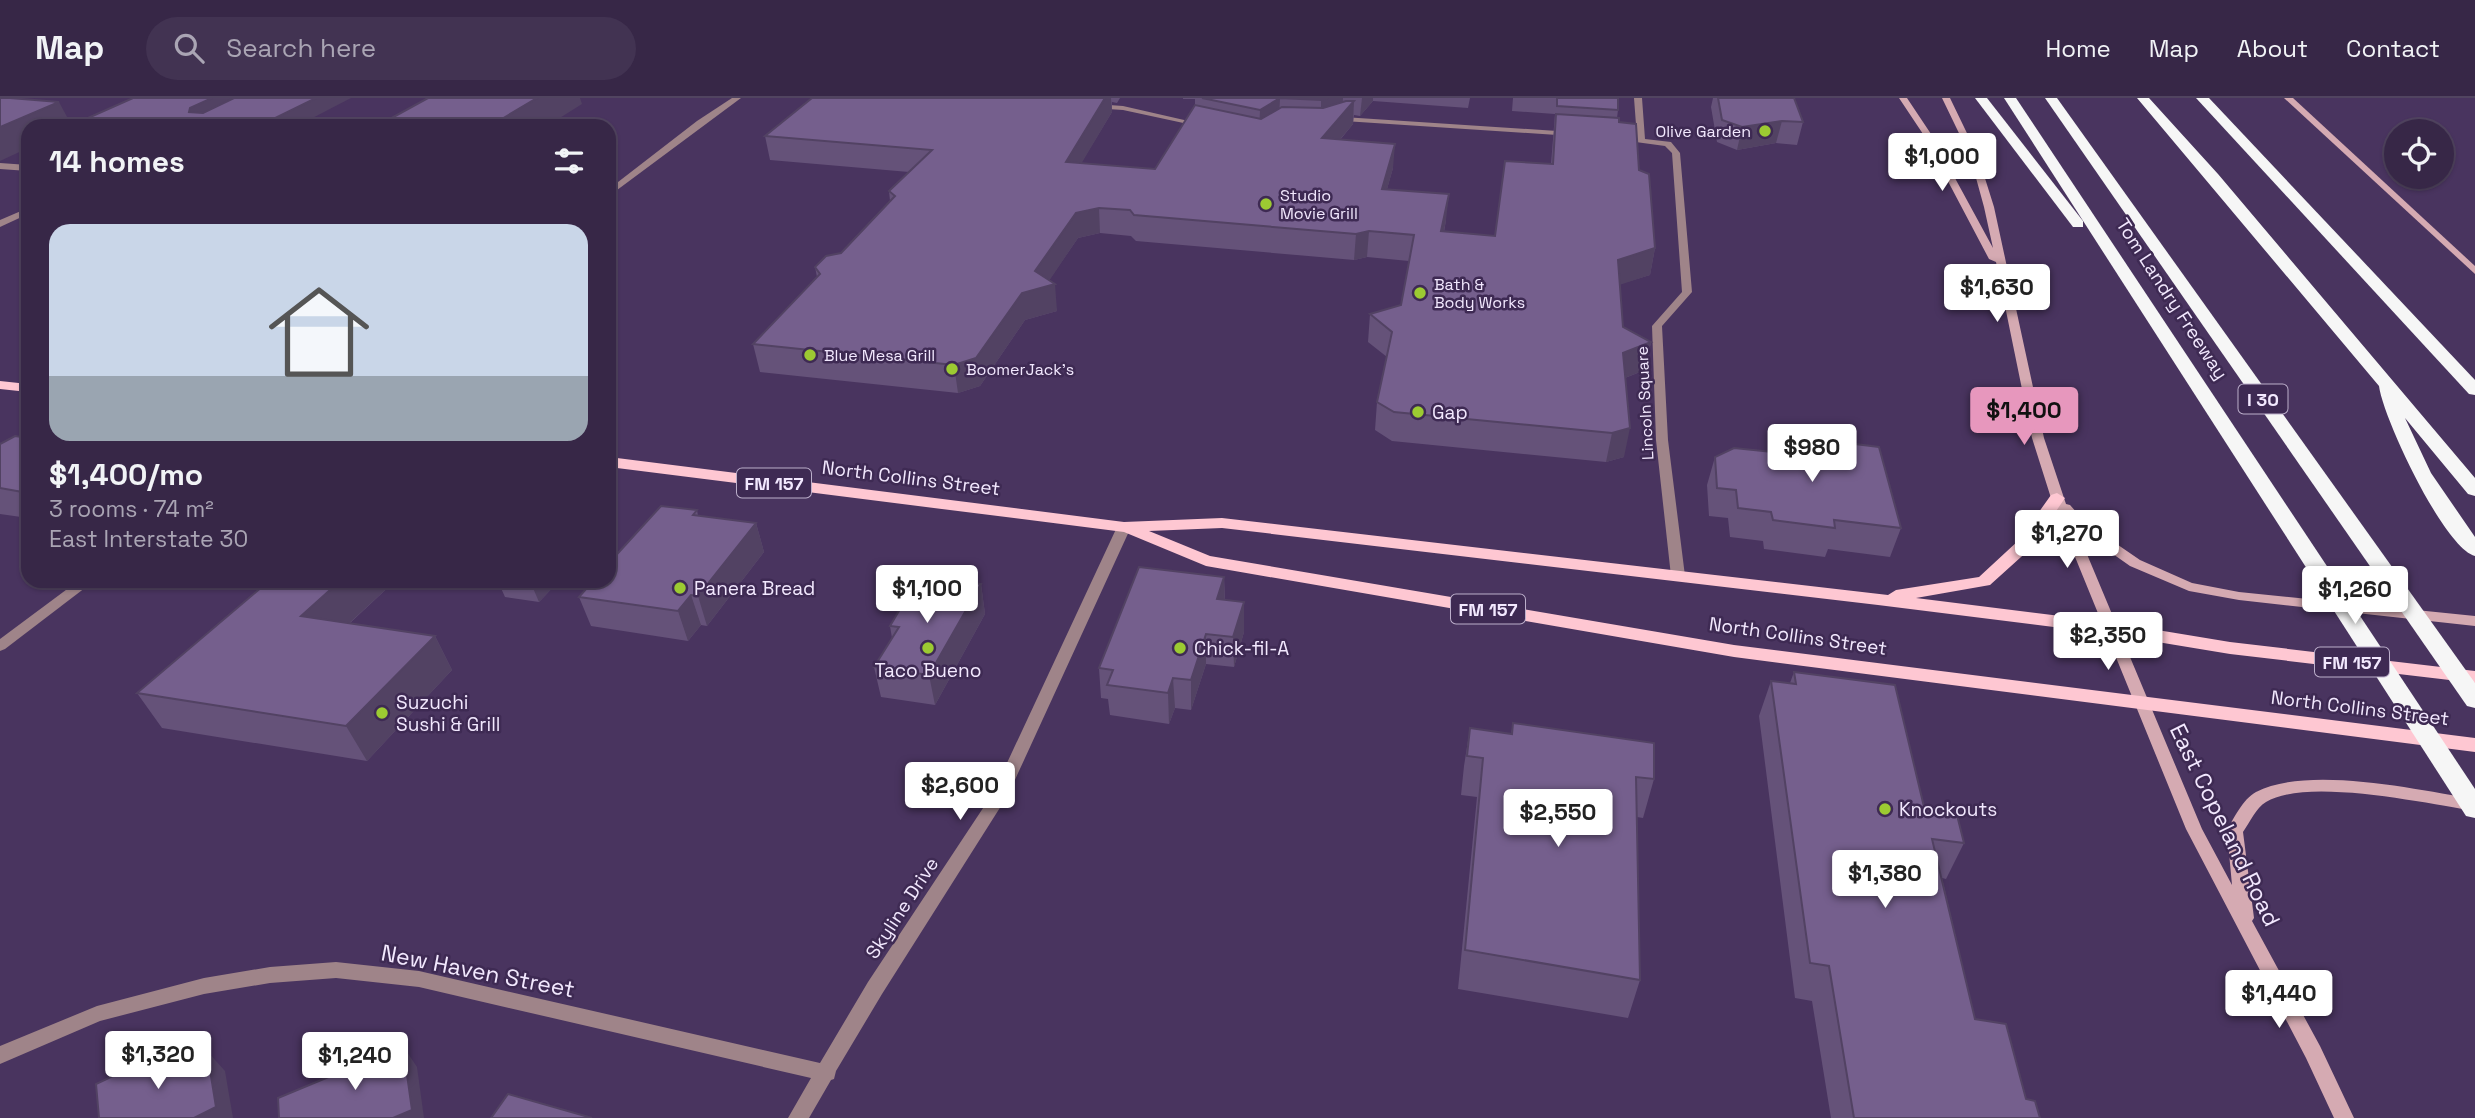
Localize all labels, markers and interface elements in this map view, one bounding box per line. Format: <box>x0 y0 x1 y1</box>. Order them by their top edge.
search box <box>146 17 636 80</box>
text: Map <box>35 27 104 69</box>
icon: search <box>170 29 208 67</box>
text: Search here <box>226 31 376 65</box>
text: Home <box>2045 33 2111 64</box>
text: Map <box>2149 33 2199 64</box>
text: About <box>2237 33 2308 64</box>
text: Contact <box>2346 33 2440 64</box>
map controls <box>2384 119 2454 189</box>
button: locate <box>2384 119 2454 189</box>
place label: Olive Garden <box>1655 121 1751 142</box>
marker: Olive Garden <box>1757 123 1773 139</box>
pin: $1,000 <box>1885 134 1999 193</box>
text: $1,000 <box>1904 141 1980 171</box>
text: 14 homes <box>49 142 185 181</box>
icon: filters <box>550 142 588 180</box>
place label: Studio Movie Grill <box>1280 185 1358 224</box>
marker: Studio Movie Grill <box>1258 196 1274 212</box>
street label: Tom Landry Freeway <box>2110 213 2234 385</box>
pin: $1,630 <box>1940 264 2054 324</box>
icon: home <box>256 269 382 395</box>
text: $1,630 <box>1960 272 2034 302</box>
place label: Bath & Body Works <box>1434 274 1525 313</box>
marker: Bath & Body Works <box>1412 285 1428 301</box>
place label: Blue Mesa Grill <box>824 345 935 366</box>
street label: Lincoln Square <box>1632 345 1658 461</box>
marker: Blue Mesa Grill <box>802 347 818 363</box>
place label: BoomerJack's <box>966 359 1074 380</box>
marker: BoomerJack's <box>944 361 960 377</box>
road number: I 30 <box>2238 384 2288 414</box>
pin: $1,400 <box>1967 388 2081 447</box>
text: $1,400 <box>1986 395 2062 425</box>
place label: Gap <box>1432 400 1468 425</box>
marker: Gap <box>1410 404 1426 420</box>
pin: $980 <box>1771 424 1853 484</box>
text: $980 <box>1784 432 1840 462</box>
text: $1,400/mo <box>49 455 203 494</box>
street label: North Collins Street <box>820 455 1002 501</box>
road number: FM 157 <box>737 468 811 498</box>
text: 3 rooms · 74 m² <box>49 494 214 524</box>
pin: $1,270 <box>2010 510 2124 570</box>
text: $1,270 <box>2031 518 2103 548</box>
text: East Interstate 30 <box>49 524 248 554</box>
pin: $1,100 <box>870 566 984 625</box>
pin: $1,260 <box>2298 566 2412 626</box>
text: $1,100 <box>892 573 962 603</box>
text: $1,260 <box>2318 574 2392 604</box>
place label: Panera Bread <box>694 576 815 601</box>
marker: Panera Bread <box>672 580 688 596</box>
road number: FM 157 <box>1451 594 1525 624</box>
street label: North Collins Street <box>1707 611 1889 661</box>
pin: $2,350 <box>2051 612 2165 672</box>
text: $2,350 <box>2069 620 2147 650</box>
place label: Chick-fil-A <box>1194 636 1289 661</box>
marker: Taco Bueno <box>920 640 936 656</box>
marker: Chick-fil-A <box>1172 640 1188 656</box>
road number: FM 157 <box>2315 648 2389 676</box>
place label: Taco Bueno <box>875 658 982 683</box>
street label: North Collins Street <box>2269 685 2451 731</box>
place label: Suzuchi Sushi & Grill <box>396 690 501 737</box>
marker: Suzuchi Sushi & Grill <box>374 705 390 721</box>
street label: East Copeland Road <box>2163 719 2287 931</box>
pin: $2,600 <box>903 762 1017 822</box>
text: $2,600 <box>921 770 999 800</box>
pin: $2,550 <box>1501 790 1615 849</box>
text: $2,550 <box>1520 797 1596 827</box>
place label: Knockouts <box>1899 797 1997 822</box>
marker: Knockouts <box>1877 801 1893 817</box>
pin: $1,380 <box>1828 850 1942 910</box>
street label: Skyline Drive <box>860 853 944 963</box>
text: $1,380 <box>1848 858 1922 888</box>
street label: New Haven Street <box>379 938 577 1004</box>
pin: $1,440 <box>2222 970 2336 1030</box>
text: $1,440 <box>2241 978 2317 1008</box>
pin: $1,320 <box>101 1032 215 1091</box>
pin: $1,240 <box>298 1032 412 1092</box>
text: $1,320 <box>121 1039 195 1069</box>
text: $1,240 <box>318 1040 392 1070</box>

